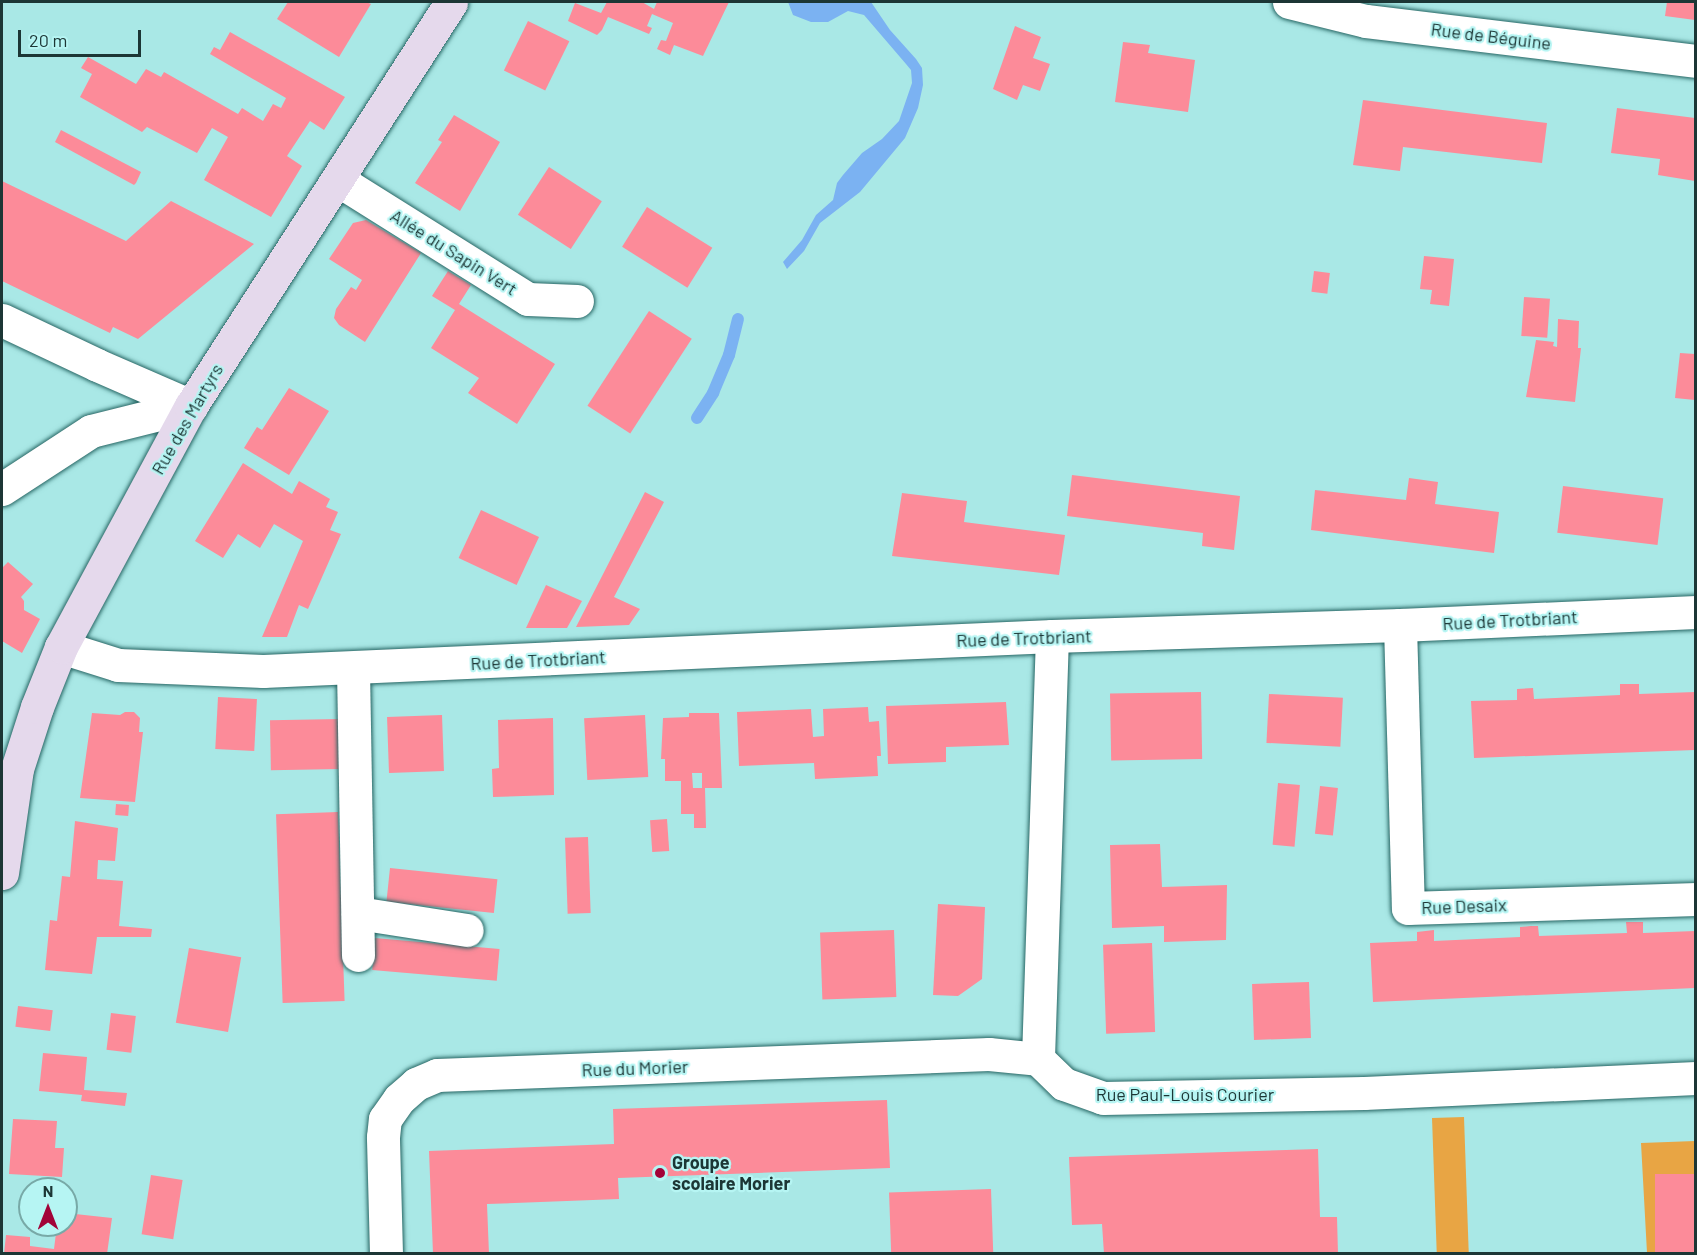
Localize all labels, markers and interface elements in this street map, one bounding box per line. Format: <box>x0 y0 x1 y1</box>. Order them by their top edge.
scale bar <box>21 18 144 56</box>
street label: Rue de Béguine <box>1430 18 1552 54</box>
text: 20 m <box>29 29 67 51</box>
street label: Allée du Sapin Vert <box>387 204 521 300</box>
street label: Rue des Martyrs <box>147 360 227 478</box>
street label: Rue de Trotbriant <box>1442 606 1578 634</box>
street label: Rue de Trotbriant <box>956 625 1092 651</box>
street label: Rue de Trotbriant <box>470 646 606 674</box>
street label: Rue Desaix <box>1421 894 1507 918</box>
street label: Rue du Morier <box>581 1055 689 1081</box>
street label: Rue Paul-Louis Courier <box>1096 1083 1274 1105</box>
place label: Groupe scolaire Morier <box>672 1152 790 1194</box>
marker: Groupe scolaire Morier <box>653 1166 667 1180</box>
north arrow <box>18 1177 78 1237</box>
text: N <box>43 1181 53 1200</box>

